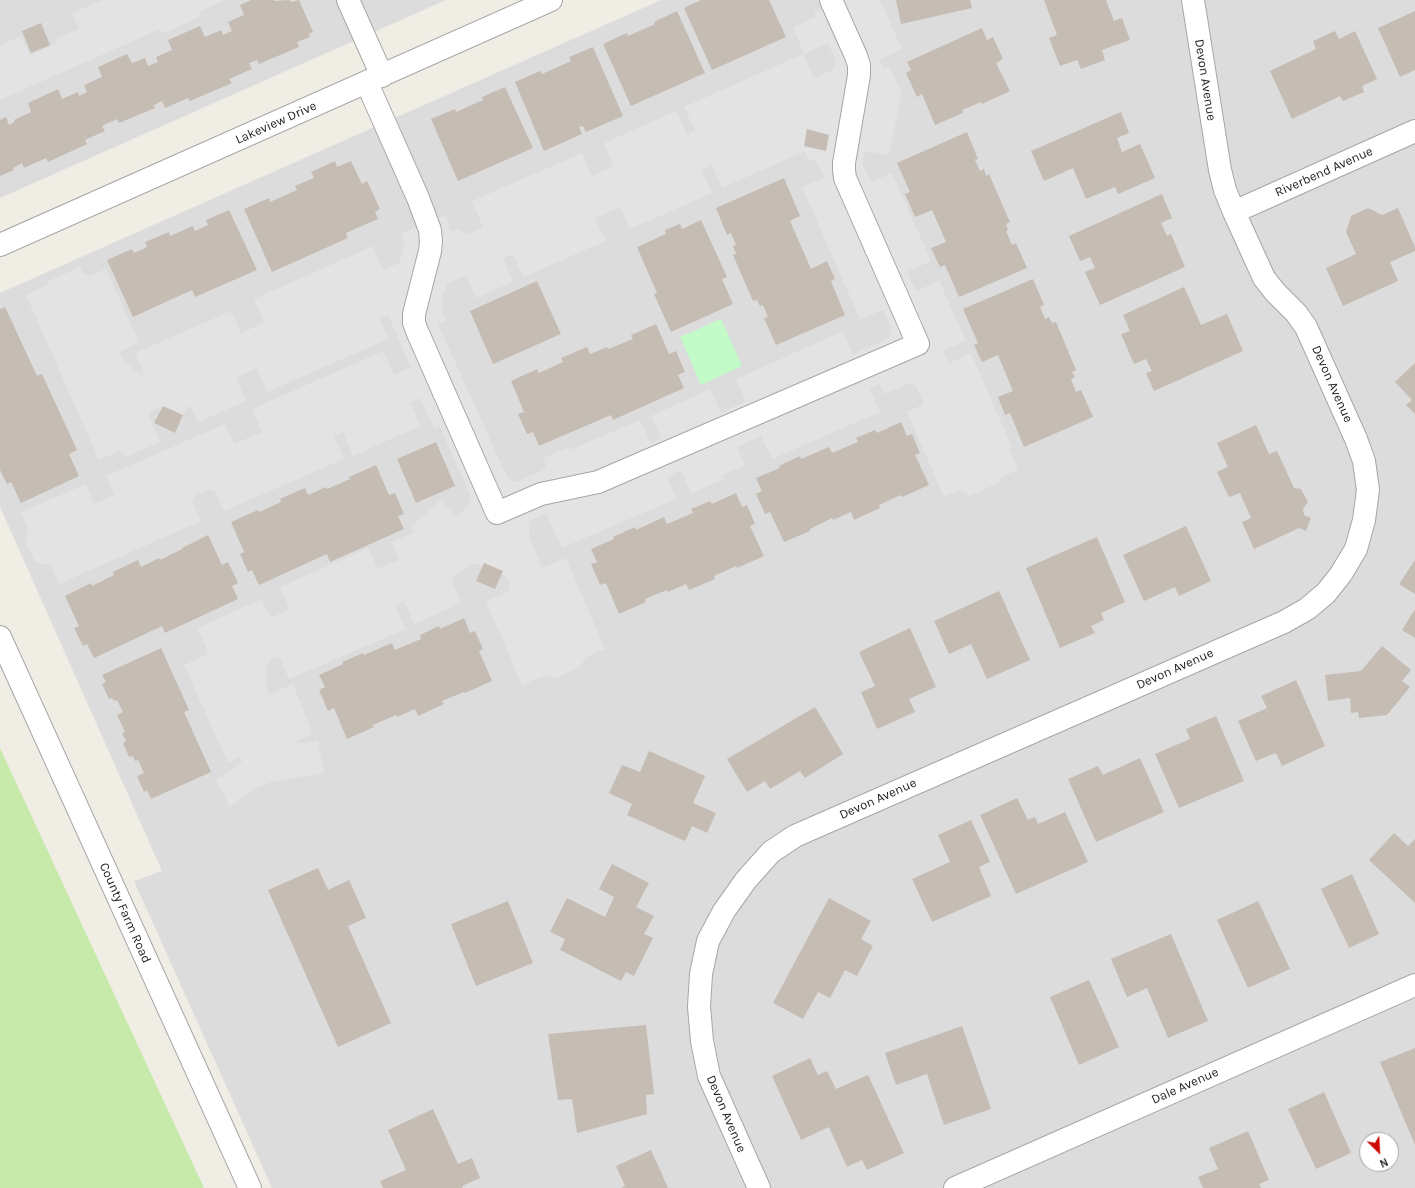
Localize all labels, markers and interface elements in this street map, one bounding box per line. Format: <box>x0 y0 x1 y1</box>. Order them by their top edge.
street label: Devon Avenue <box>1191 38 1219 122</box>
street label: Lakeview Drive <box>233 98 319 148</box>
street label: Riverbend Avenue <box>1273 143 1375 201</box>
street label: Devon Avenue <box>1308 343 1356 425</box>
street label: Devon Avenue <box>1134 645 1216 693</box>
street label: Devon Avenue <box>837 775 919 823</box>
street label: County Farm Road <box>96 860 154 966</box>
street label: Dale Avenue <box>1149 1064 1221 1108</box>
street label: Devon Avenue <box>703 1073 749 1155</box>
north arrow <box>1359 1132 1399 1172</box>
text: N <box>1377 1155 1390 1170</box>

